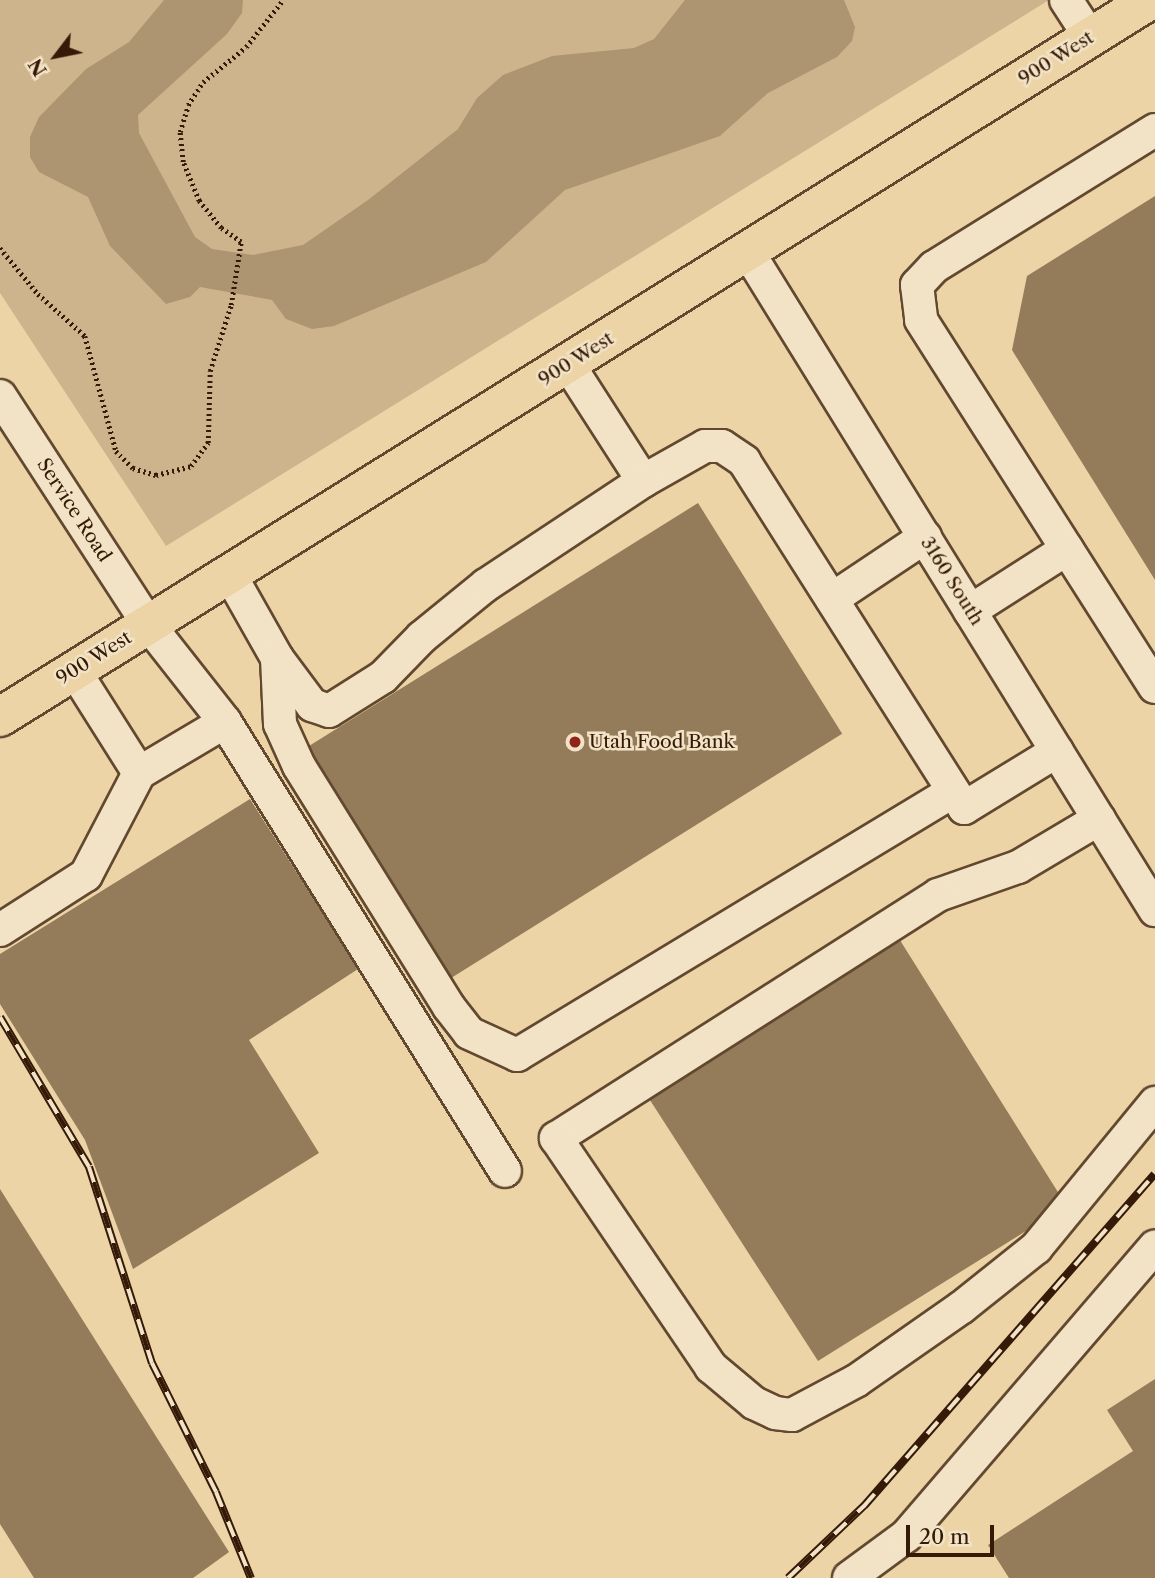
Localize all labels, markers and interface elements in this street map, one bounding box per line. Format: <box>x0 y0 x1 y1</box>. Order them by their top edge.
north arrow <box>21 21 91 91</box>
street label: 900 West <box>1014 26 1098 90</box>
text: N <box>24 54 52 80</box>
street label: 900 West <box>534 327 618 391</box>
street label: Service Road <box>32 454 116 566</box>
street label: 3160 South <box>916 533 988 629</box>
street label: 900 West <box>52 626 136 690</box>
place label: Utah Food Bank <box>589 731 735 753</box>
marker: Utah Food Bank <box>567 734 583 750</box>
scale bar <box>910 1512 998 1556</box>
text: 20 m <box>919 1524 970 1549</box>

